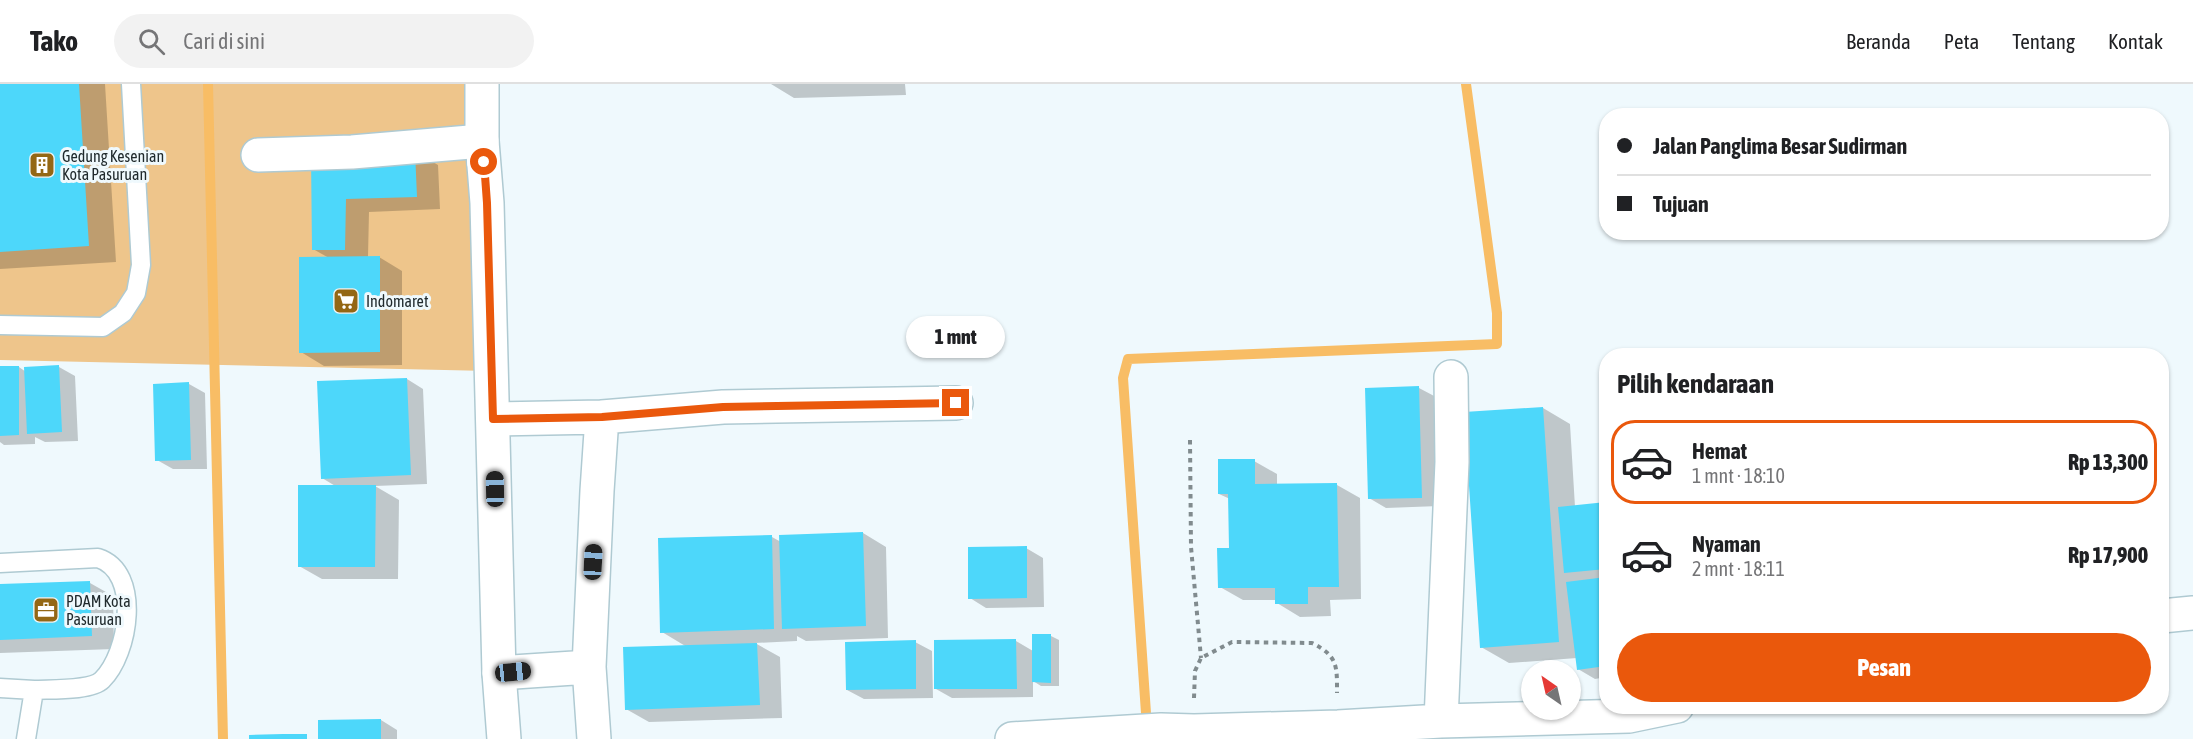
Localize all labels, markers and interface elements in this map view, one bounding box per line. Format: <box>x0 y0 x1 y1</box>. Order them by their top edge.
search box <box>114 14 534 68</box>
text: Tako <box>30 25 78 57</box>
icon: search <box>135 25 168 58</box>
text: Cari di sini <box>183 28 265 54</box>
text: Beranda <box>1846 29 1911 53</box>
text: Peta <box>1944 29 1979 53</box>
text: Tentang <box>2012 29 2075 53</box>
text: Kontak <box>2108 29 2163 53</box>
text: Jalan Panglima Besar Sudirman <box>1653 133 1907 159</box>
place label: Gedung Kesenian Kota Pasuruan <box>62 147 164 183</box>
route start <box>470 148 497 175</box>
building icon: Gedung Kesenian Kota Pasuruan <box>27 150 57 180</box>
text: Tujuan <box>1653 191 1709 217</box>
supermarket icon: Indomaret <box>331 286 361 316</box>
place label: Indomaret <box>366 292 429 310</box>
callout: 1 mnt <box>906 316 1006 358</box>
text: 1 mnt <box>935 325 977 348</box>
text: Pilih kendaraan <box>1617 368 1774 399</box>
route end <box>942 389 969 416</box>
icon: car <box>1620 435 1674 489</box>
text: Hemat <box>1692 438 1747 464</box>
text: Rp 13,300 <box>2068 449 2148 475</box>
text: 1 mnt · 18:10 <box>1692 464 1785 487</box>
car <box>486 471 504 507</box>
icon: car <box>1620 528 1674 582</box>
text: Nyaman <box>1692 531 1761 557</box>
text: Rp 17,900 <box>2068 542 2148 568</box>
car <box>583 544 603 580</box>
text: 2 mnt · 18:11 <box>1692 557 1785 580</box>
place label: PDAM Kota Pasuruan <box>66 592 131 628</box>
office icon: PDAM Kota Pasuruan <box>31 595 61 625</box>
button: Pesan <box>1617 633 2151 702</box>
north arrow <box>1521 660 1581 720</box>
map controls <box>1521 660 1581 720</box>
car <box>494 661 532 683</box>

